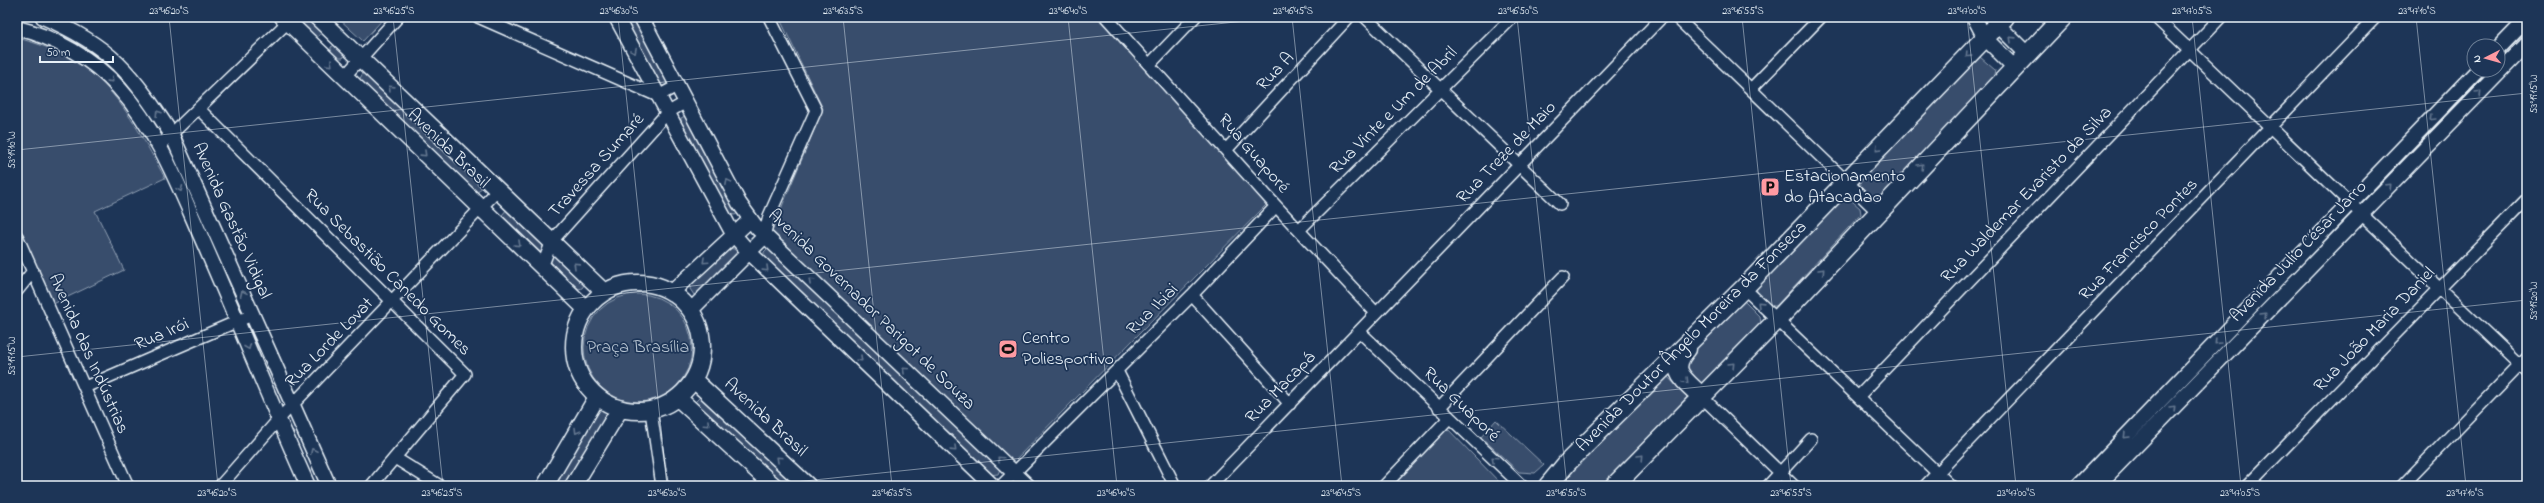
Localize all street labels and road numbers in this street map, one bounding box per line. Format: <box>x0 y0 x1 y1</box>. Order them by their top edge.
street label: Rua Vinte e Um de Abril <box>1324 41 1464 181</box>
street label: Rua A <box>1251 46 1301 98</box>
street label: Rua Treze de Maio <box>1451 96 1563 210</box>
street label: Rua Waldemar Evaristo da Silva <box>1935 101 2119 289</box>
street label: Avenida Brasil <box>401 103 495 195</box>
street label: Travessa Sumaré <box>543 107 652 224</box>
street label: Rua Guaporé <box>1211 108 1296 200</box>
street label: Avenida Gastão Vidigal <box>184 138 277 304</box>
street label: Rua Francisco Pontes <box>2073 173 2205 307</box>
street label: Avenida Julio César Jarro <box>2224 175 2374 329</box>
street label: Rua Sebastião Canedo Gomes <box>298 184 476 362</box>
street label: Avenida Governador Parigot de Souza <box>761 203 981 417</box>
street label: Avenida Doutor Ângelo Moreira da Fonseca <box>1570 215 1814 459</box>
street label: Rua João Maria Daniel <box>2308 261 2442 399</box>
street label: Avenida das Indústrias <box>41 270 135 438</box>
street label: Rua Ibiai <box>1121 278 1185 342</box>
street label: Rua Lorde Lovat <box>280 292 380 394</box>
street label: Rua Irói <box>131 312 193 358</box>
street label: Rua Macapá <box>1240 346 1322 430</box>
street label: Rua Guaporé <box>1417 361 1506 449</box>
street label: Avenida Brasil <box>717 372 813 464</box>

